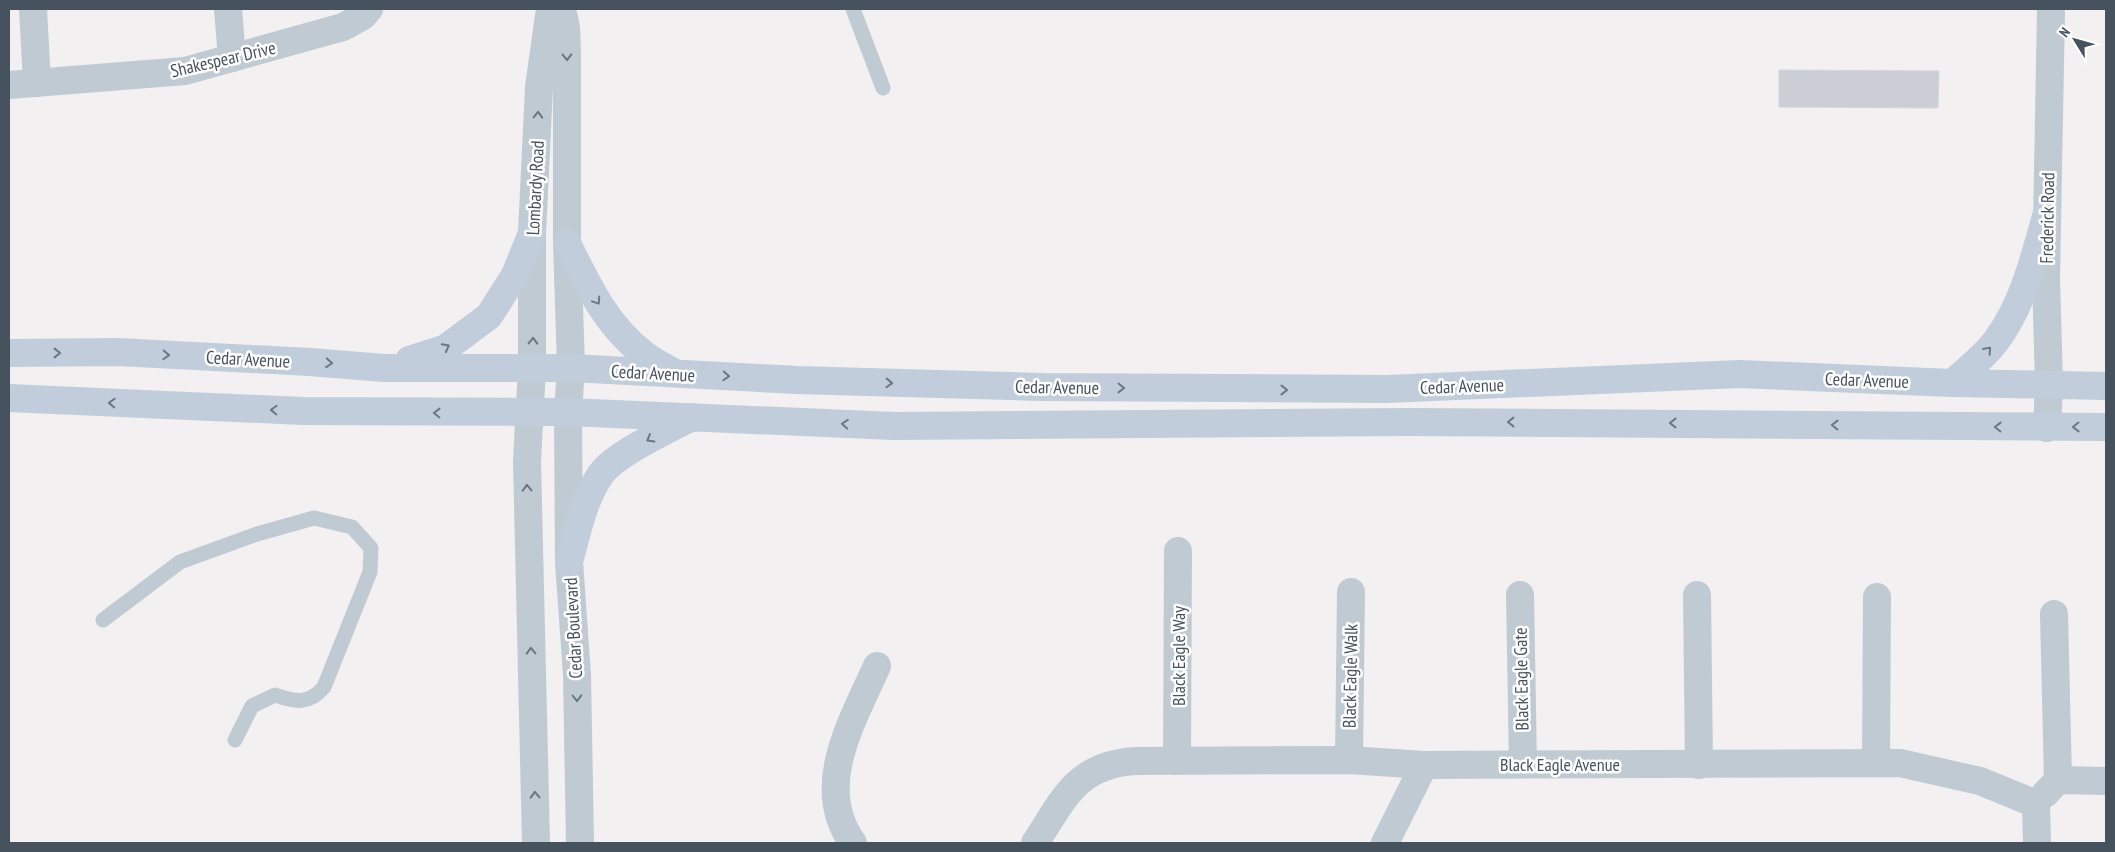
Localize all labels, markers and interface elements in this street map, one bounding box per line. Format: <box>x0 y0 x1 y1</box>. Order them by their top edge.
north arrow <box>2050 15 2100 65</box>
text: N <box>2055 24 2074 41</box>
street label: Shakespear Drive <box>168 36 278 82</box>
one-way arrow <box>562 54 572 61</box>
one-way arrow <box>533 111 544 119</box>
street label: Lombardy Road <box>521 140 549 236</box>
street label: Frederick Road <box>2035 172 2059 264</box>
one-way arrow <box>591 296 600 305</box>
one-way arrow <box>528 337 538 345</box>
one-way arrow <box>441 343 450 353</box>
street label: Cedar Avenue <box>205 345 291 373</box>
one-way arrow <box>1982 347 1991 356</box>
one-way arrow <box>54 348 62 358</box>
one-way arrow <box>163 349 171 360</box>
one-way arrow <box>325 358 333 369</box>
street label: Cedar Avenue <box>610 359 696 387</box>
street label: Cedar Avenue <box>1825 367 1909 393</box>
one-way arrow <box>723 371 731 382</box>
street label: Cedar Avenue <box>1420 373 1504 399</box>
street label: Cedar Avenue <box>1015 375 1099 399</box>
one-way arrow <box>886 378 893 388</box>
one-way arrow <box>1118 383 1126 393</box>
one-way arrow <box>1280 385 1288 395</box>
one-way arrow <box>108 398 116 408</box>
one-way arrow <box>270 405 278 415</box>
one-way arrow <box>433 408 440 418</box>
one-way arrow <box>1506 417 1514 427</box>
one-way arrow <box>841 418 849 429</box>
one-way arrow <box>1669 418 1676 428</box>
one-way arrow <box>1831 420 1839 430</box>
one-way arrow <box>1994 422 2002 432</box>
one-way arrow <box>2072 422 2080 432</box>
one-way arrow <box>647 432 656 442</box>
one-way arrow <box>522 484 533 492</box>
street label: Cedar Boulevard <box>559 577 587 679</box>
street label: Black Eagle Way <box>1167 606 1190 706</box>
street label: Black Eagle Walk <box>1338 624 1362 728</box>
street label: Black Eagle Gate <box>1509 627 1533 731</box>
one-way arrow <box>526 646 536 654</box>
one-way arrow <box>572 694 582 702</box>
street label: Black Eagle Avenue <box>1500 753 1620 776</box>
one-way arrow <box>530 790 540 798</box>

